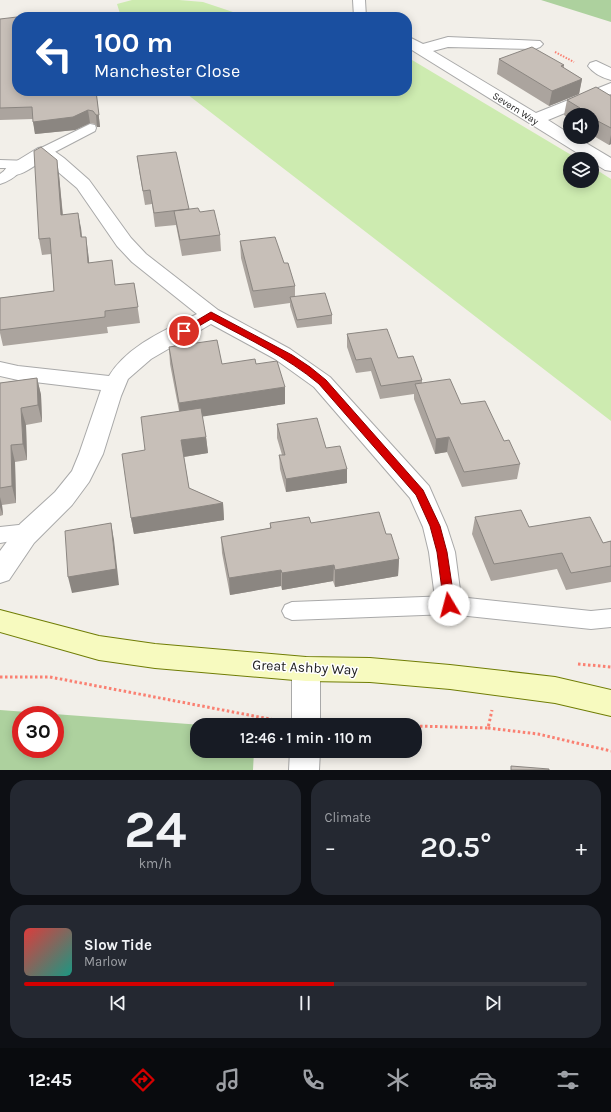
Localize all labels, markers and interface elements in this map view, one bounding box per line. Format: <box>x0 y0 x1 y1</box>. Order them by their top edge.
text: 100 m <box>94 26 173 59</box>
icon: left <box>28 28 80 80</box>
text: Manchester Close <box>94 60 240 82</box>
street label: Severn Way <box>490 90 541 128</box>
map controls <box>563 108 599 188</box>
button: sound <box>563 108 599 144</box>
button: layers <box>563 152 599 188</box>
pin <box>167 314 201 348</box>
icon: arrive <box>173 320 195 342</box>
position arrow <box>428 584 470 626</box>
street label: Great Ashby Way <box>252 656 359 679</box>
speed limit sign: 30 <box>12 706 64 758</box>
text: 12:46 · 1 min · 110 m <box>240 729 372 747</box>
text: 24 <box>124 799 186 860</box>
text: Climate <box>325 810 371 825</box>
text: 20.5° <box>420 829 491 865</box>
text: − <box>325 835 336 861</box>
text: + <box>575 835 587 861</box>
text: km/h <box>139 856 172 871</box>
text: Slow Tide <box>84 936 152 954</box>
text: Marlow <box>84 954 127 969</box>
icon: previous <box>107 992 129 1014</box>
icon: pause <box>294 992 316 1014</box>
icon: next <box>482 992 504 1014</box>
icon: directions <box>129 1066 157 1094</box>
icon: music <box>214 1066 242 1094</box>
icon: phone <box>299 1066 327 1094</box>
icon: climate <box>384 1066 412 1094</box>
icon: car <box>469 1066 497 1094</box>
icon: filters <box>554 1066 582 1094</box>
text: 12:45 <box>29 1069 72 1091</box>

